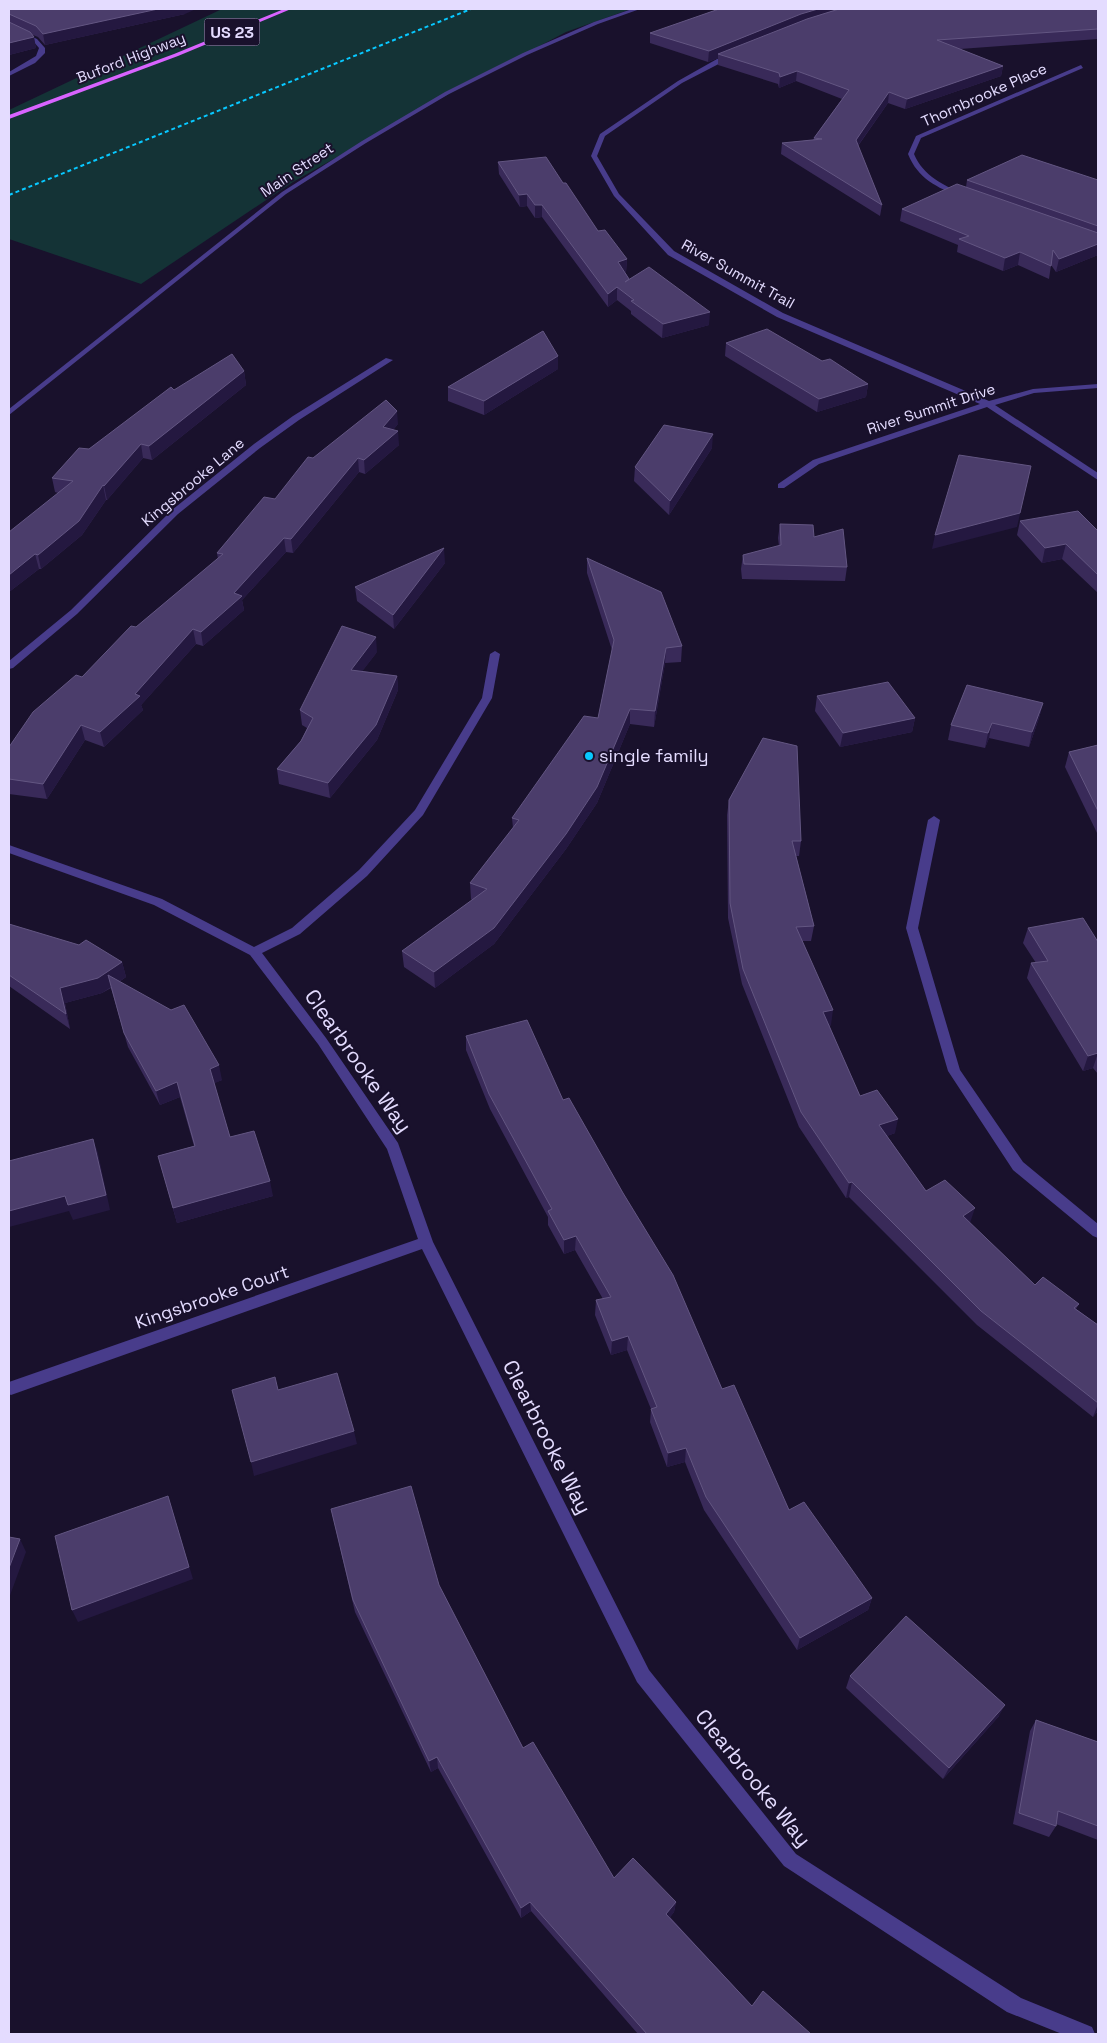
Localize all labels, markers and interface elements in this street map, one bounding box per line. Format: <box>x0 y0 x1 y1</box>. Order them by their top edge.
road number: US 23 <box>204 18 260 46</box>
street label: Buford Highway <box>74 28 188 87</box>
street label: Thornbrooke Place <box>918 58 1049 131</box>
street label: Main Street <box>257 138 337 201</box>
street label: River Summit Trail <box>678 235 798 313</box>
street label: River Summit Drive <box>864 379 998 438</box>
street label: Kingsbrooke Lane <box>137 433 248 530</box>
place label: single family <box>599 744 709 767</box>
marker: single family <box>583 750 595 762</box>
street label: Clearbrooke Way <box>299 984 418 1138</box>
street label: Kingsbrooke Court <box>132 1259 292 1334</box>
street label: Clearbrooke Way <box>497 1355 598 1518</box>
street label: Clearbrooke Way <box>690 1703 817 1852</box>

